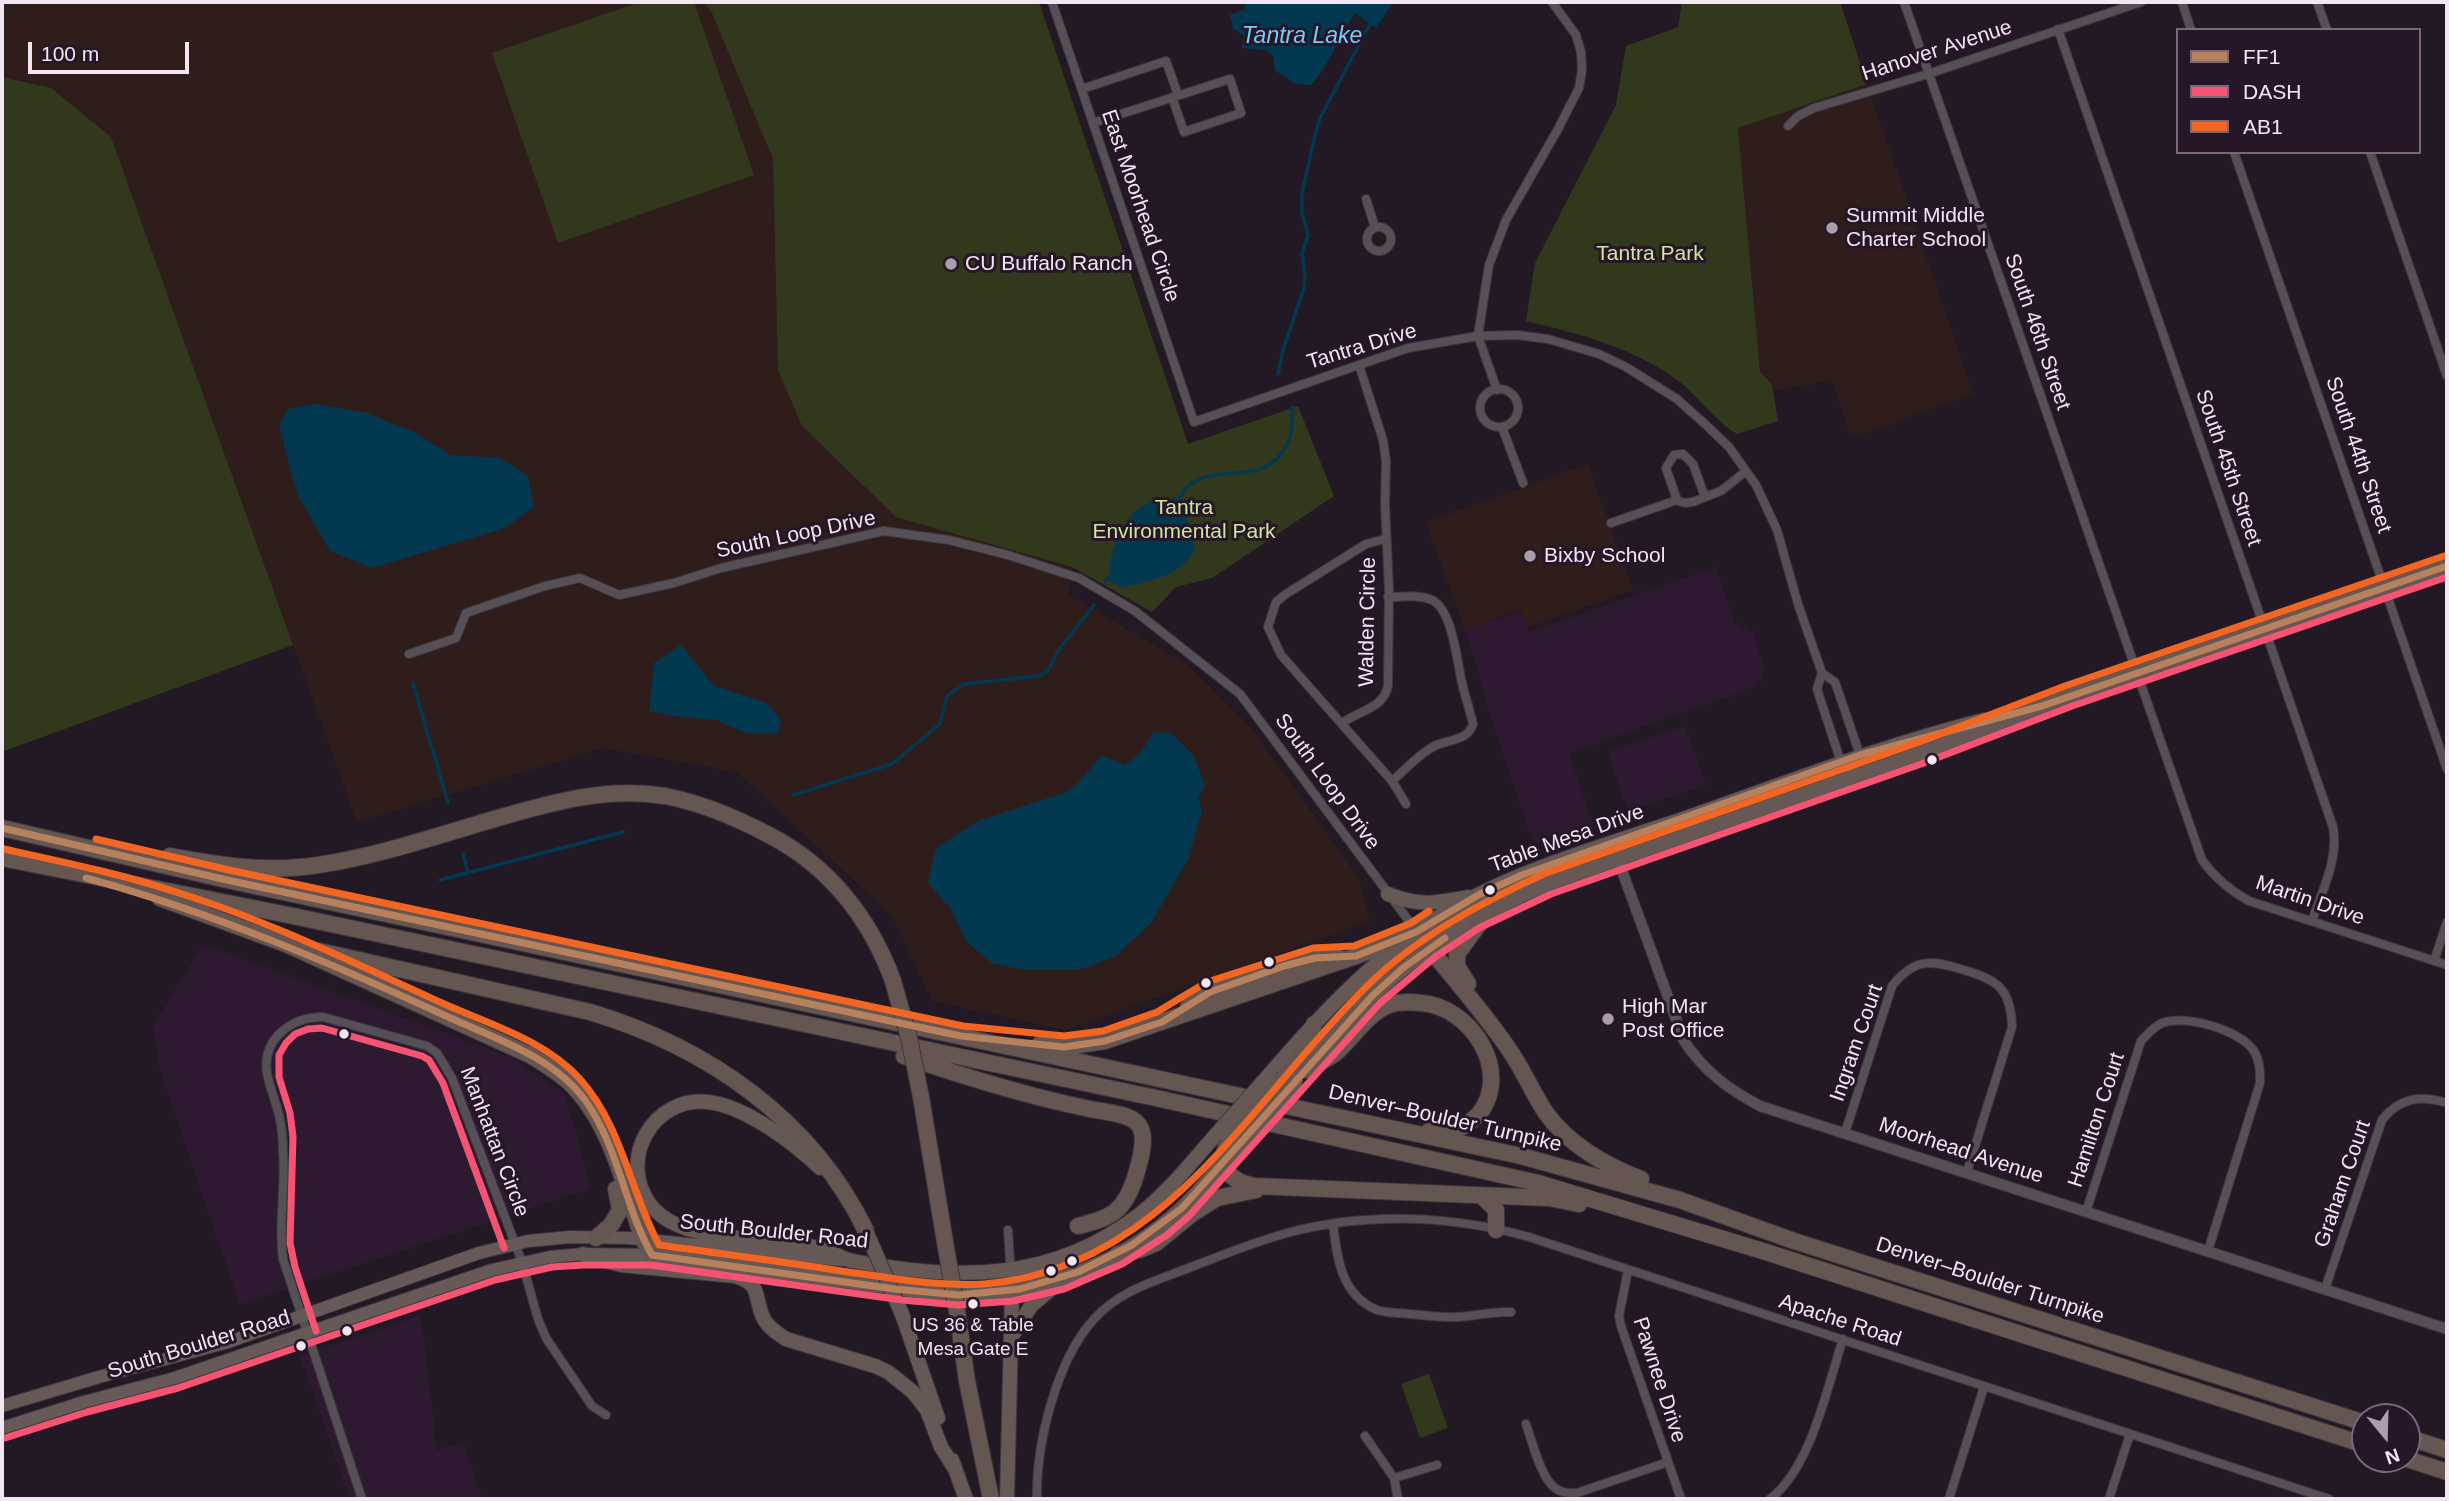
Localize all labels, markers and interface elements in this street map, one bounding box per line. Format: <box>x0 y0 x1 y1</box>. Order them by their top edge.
street label: Hanover Avenue <box>1859 15 2015 87</box>
water label: Tantra Lake <box>1242 23 1362 51</box>
scale bar <box>32 28 192 72</box>
legend <box>2176 28 2421 154</box>
text: 100 m <box>41 42 99 65</box>
text: FF1 <box>2243 45 2280 68</box>
text: DASH <box>2243 80 2301 103</box>
street label: East Moorhead Circle <box>1095 106 1185 306</box>
text: AB1 <box>2243 115 2283 138</box>
place label: Summit Middle Charter School <box>1846 203 1986 253</box>
marker: Summit Middle Charter School <box>1824 220 1840 236</box>
park label: Tantra Park <box>1596 241 1704 267</box>
place label: CU Buffalo Ranch <box>965 251 1133 277</box>
street label: South 46th Street <box>1998 251 2076 413</box>
marker: CU Buffalo Ranch <box>943 256 959 272</box>
street label: Tantra Drive <box>1304 318 1420 376</box>
street label: South 44th Street <box>2319 374 2397 536</box>
street label: South 45th Street <box>2189 387 2267 549</box>
park label: Tantra Environmental Park <box>1092 495 1276 545</box>
street label: South Loop Drive <box>714 506 878 564</box>
place label: Bixby School <box>1544 543 1665 569</box>
marker: Bixby School <box>1522 548 1538 564</box>
street label: Walden Circle <box>1354 557 1382 687</box>
street label: South Loop Drive <box>1269 709 1385 855</box>
unlabelled marker <box>1925 753 1939 767</box>
street label: Table Mesa Drive <box>1486 799 1648 879</box>
street label: Martin Drive <box>2252 871 2368 931</box>
unlabelled marker <box>1483 883 1497 897</box>
unlabelled marker <box>1262 955 1276 969</box>
unlabelled marker <box>1199 976 1213 990</box>
street label: Ingram Court <box>1825 981 1889 1105</box>
place label: High Mar Post Office <box>1622 994 1724 1044</box>
marker: High Mar Post Office <box>1600 1011 1616 1027</box>
unlabelled marker <box>337 1027 351 1041</box>
street label: Hamilton Court <box>2063 1050 2131 1190</box>
street label: Manhattan Circle <box>454 1063 534 1221</box>
street label: Denver–Boulder Turnpike <box>1326 1080 1564 1158</box>
street label: Moorhead Avenue <box>1876 1113 2046 1189</box>
street label: Graham Court <box>2309 1117 2377 1251</box>
street label: South Boulder Road <box>679 1210 869 1254</box>
street label: Denver–Boulder Turnpike <box>1873 1232 2107 1330</box>
unlabelled marker <box>1065 1254 1079 1268</box>
unlabelled marker <box>1044 1264 1058 1278</box>
street label: Apache Road <box>1776 1289 1904 1353</box>
marker: US 36 & Table Mesa Gate E <box>966 1297 980 1311</box>
street label: South Boulder Road <box>105 1305 293 1385</box>
street label: Pawnee Drive <box>1627 1314 1691 1446</box>
place label: US 36 & Table Mesa Gate E <box>912 1315 1034 1359</box>
unlabelled marker <box>340 1324 354 1338</box>
unlabelled marker <box>294 1339 308 1353</box>
north arrow <box>2351 1403 2421 1473</box>
text: N <box>2382 1444 2402 1469</box>

